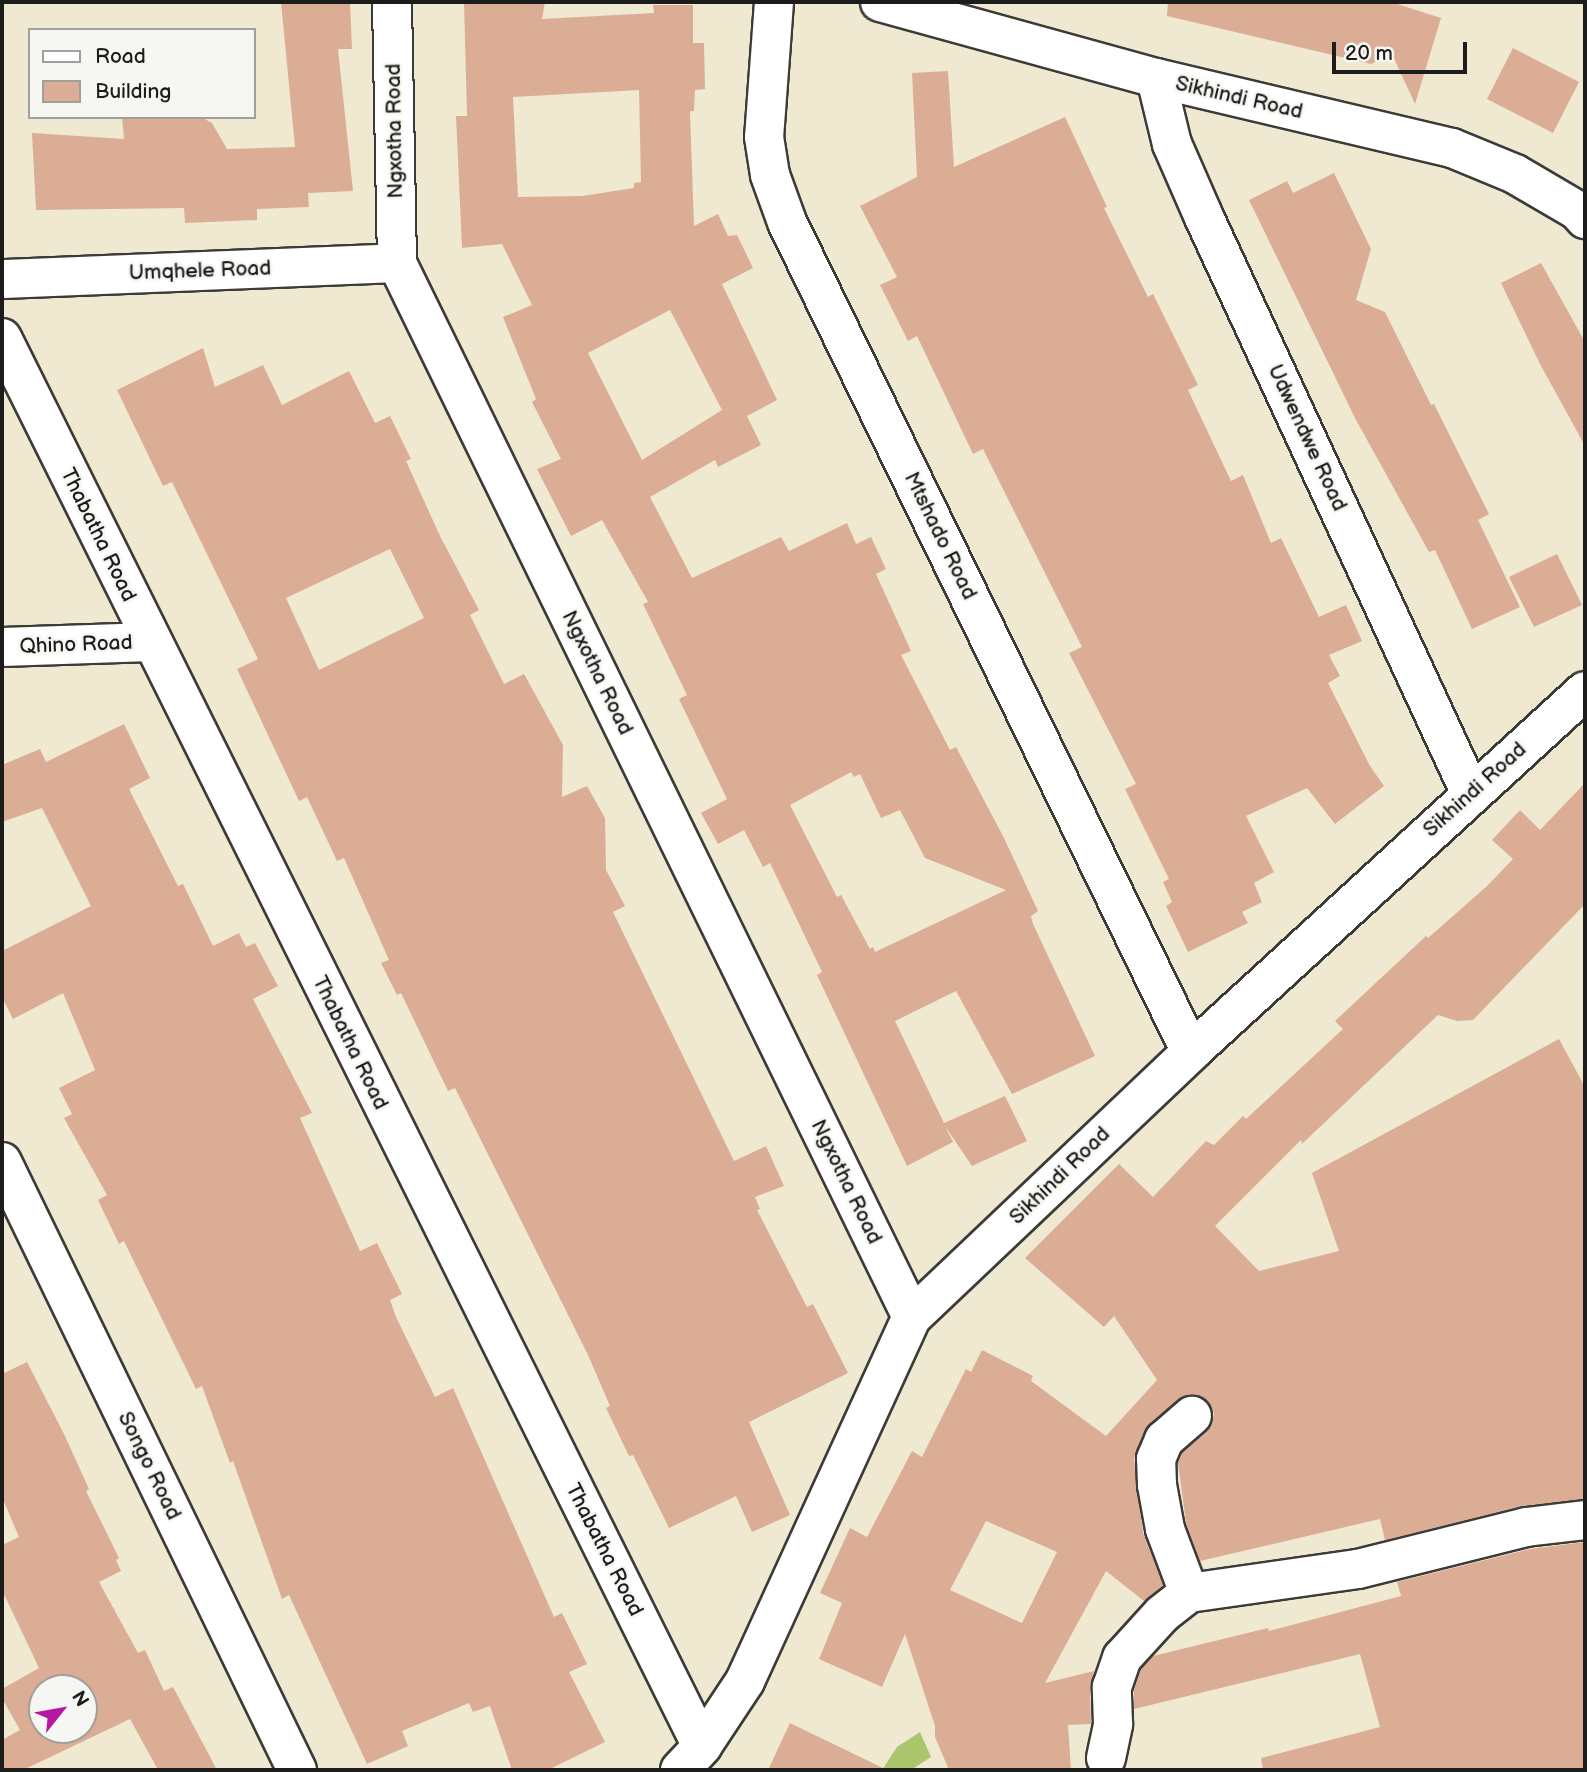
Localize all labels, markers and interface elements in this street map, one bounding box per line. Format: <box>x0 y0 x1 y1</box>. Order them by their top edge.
legend <box>28 28 256 119</box>
scale bar <box>1335 28 1470 72</box>
text: 20 m <box>1345 41 1393 66</box>
text: Road <box>95 44 146 69</box>
street label: Ngxotha Road <box>381 63 409 199</box>
street label: Sikhindi Road <box>1173 71 1305 125</box>
text: Building <box>95 79 171 104</box>
street label: Umqhele Road <box>128 256 272 286</box>
street label: Udwendwe Road <box>1262 361 1352 515</box>
street label: Thabatha Road <box>55 464 141 606</box>
street label: Mtshado Road <box>898 468 982 604</box>
street label: Ngxotha Road <box>556 607 638 739</box>
street label: Qhino Road <box>19 630 133 660</box>
street label: Sikhindi Road <box>1418 737 1532 843</box>
street label: Thabatha Road <box>307 972 393 1114</box>
street label: Ngxotha Road <box>805 1116 887 1248</box>
street label: Sikhindi Road <box>1005 1122 1115 1230</box>
street label: Songo Road <box>112 1408 186 1524</box>
street label: Thabatha Road <box>560 1479 648 1621</box>
north arrow <box>28 1674 98 1744</box>
text: N <box>66 1687 93 1711</box>

